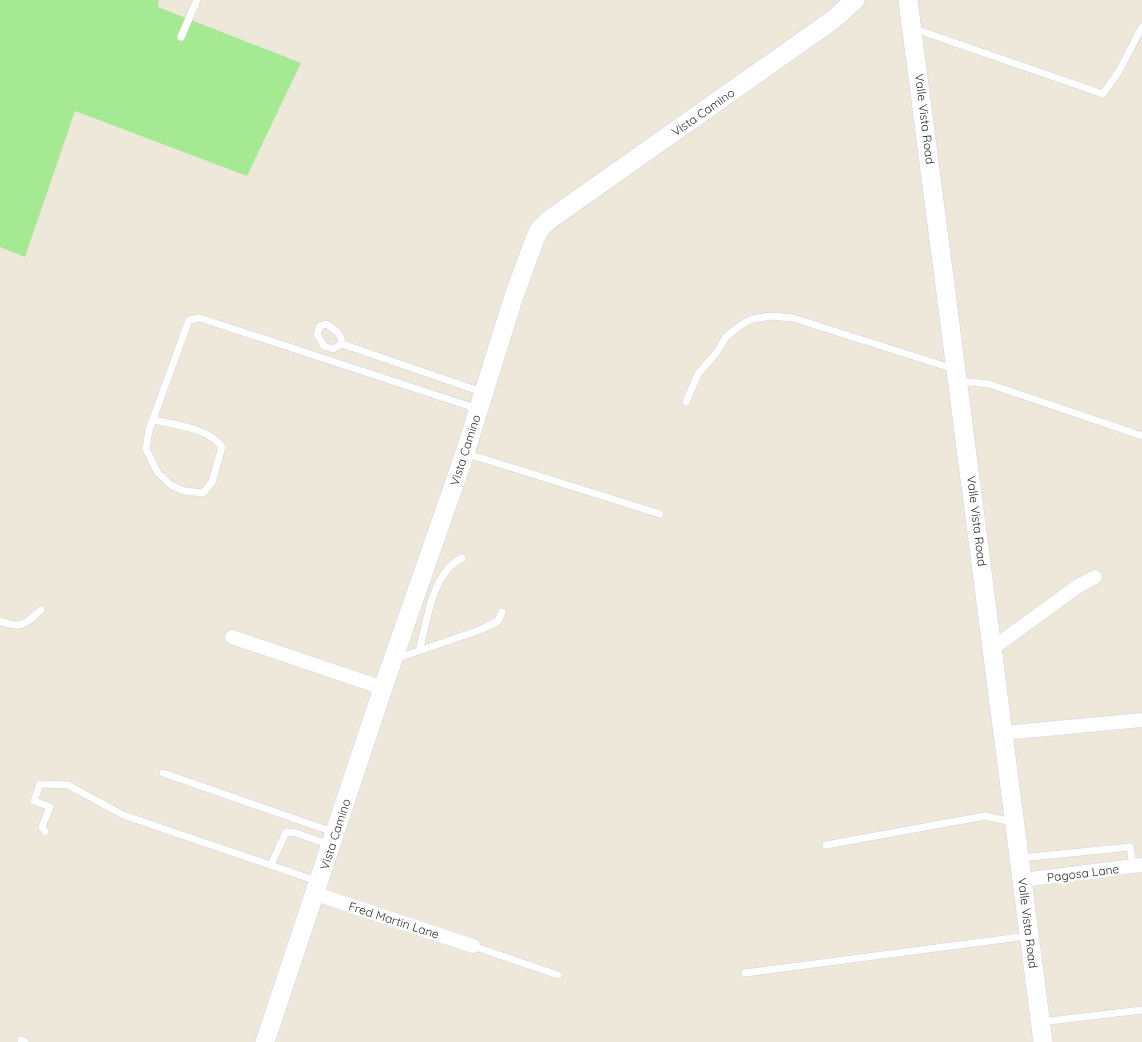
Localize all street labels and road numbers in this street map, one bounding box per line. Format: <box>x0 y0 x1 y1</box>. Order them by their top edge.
street label: Valle Vista Road <box>912 73 938 165</box>
street label: Vista Camino <box>669 85 737 139</box>
street label: Vista Camino <box>446 413 484 487</box>
street label: Valle Vista Road <box>964 475 990 567</box>
street label: Vista Camino <box>316 797 354 871</box>
street label: Pagosa Lane <box>1046 861 1120 885</box>
street label: Valle Vista Road <box>1015 877 1041 969</box>
street label: Fred Martin Lane <box>347 898 441 942</box>

